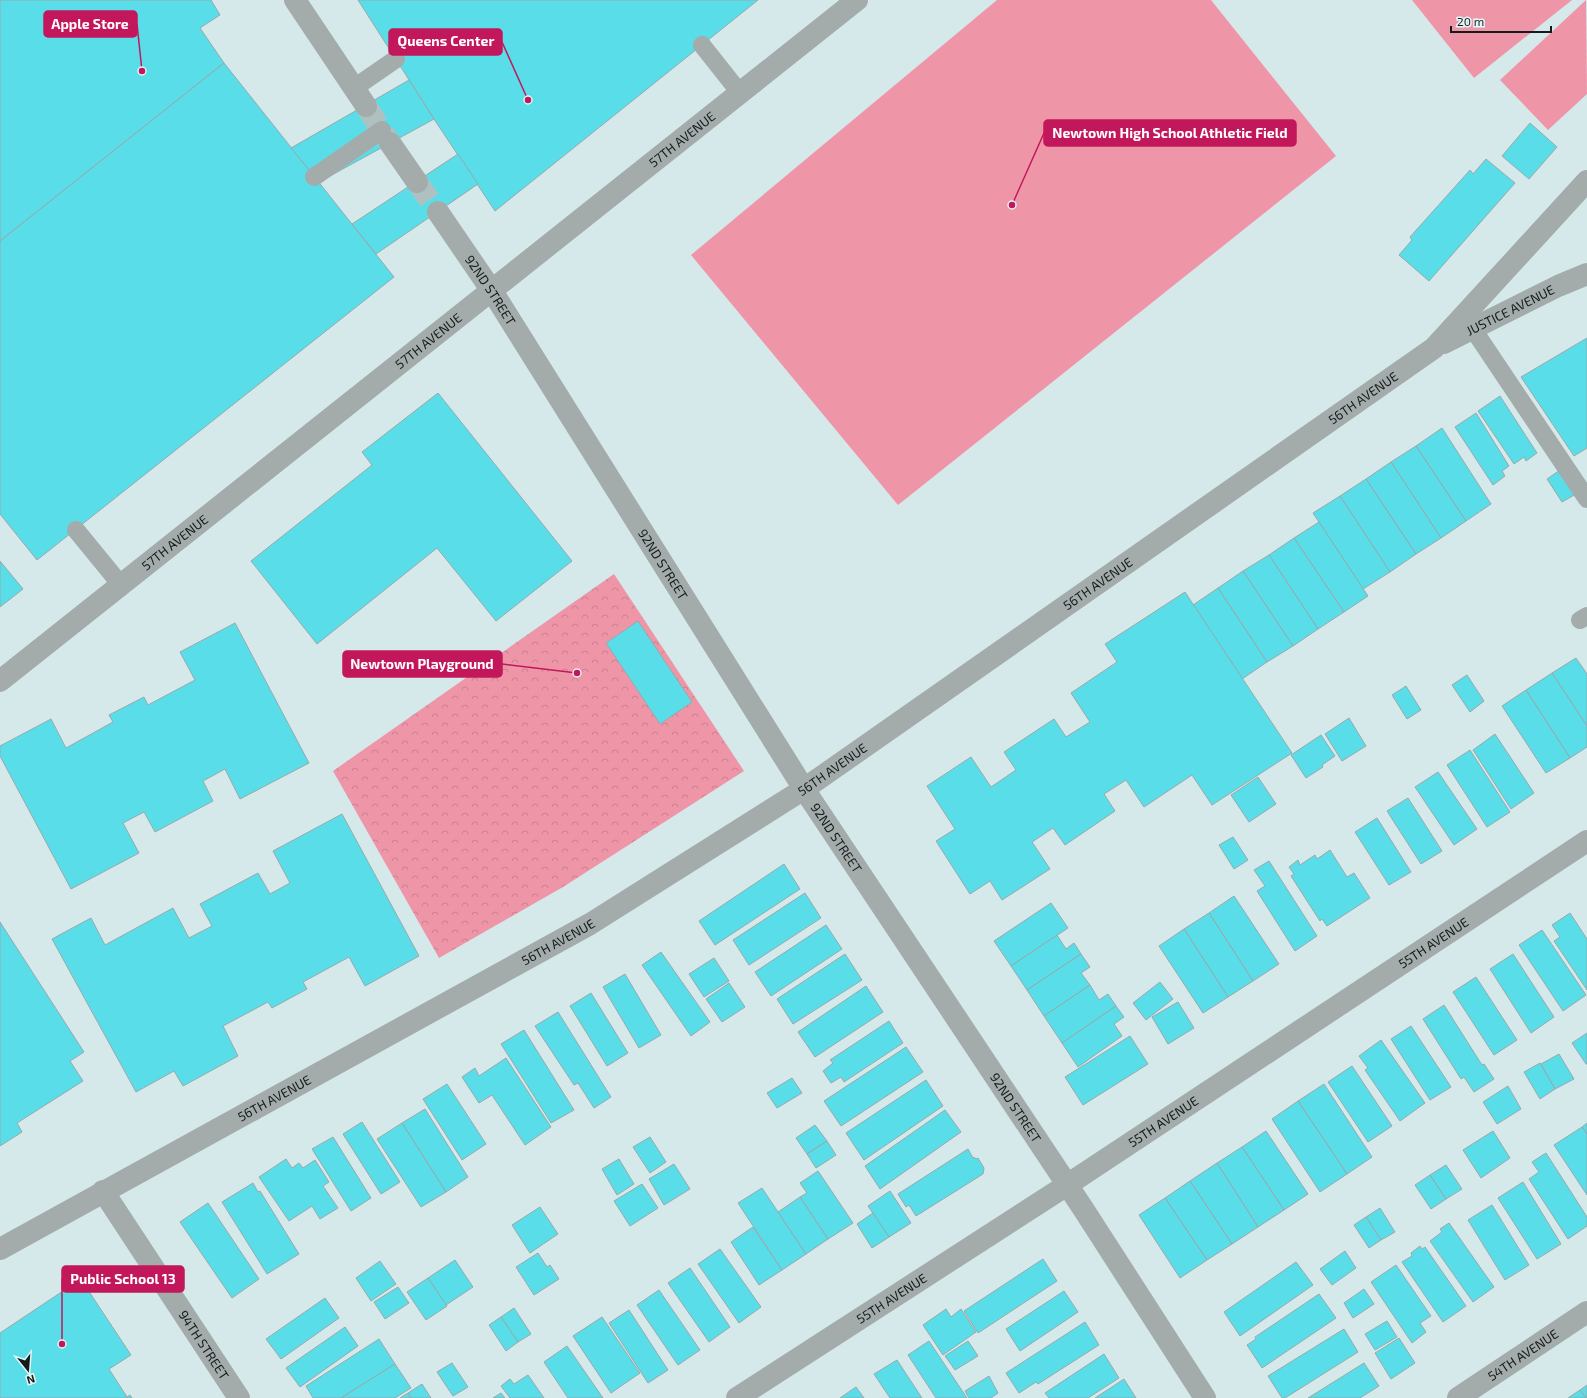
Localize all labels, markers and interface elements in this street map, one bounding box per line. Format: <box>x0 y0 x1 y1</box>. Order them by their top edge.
scale bar <box>1451 8 1551 34</box>
callout: Apple Store <box>44 11 137 37</box>
text: 20 m <box>1457 14 1484 28</box>
text: Apple Store <box>51 15 129 32</box>
callout: Queens Center <box>389 29 502 55</box>
text: Queens Center <box>398 32 494 50</box>
street label: 57TH AVENUE <box>645 108 718 170</box>
callout: Newtown High School Athletic Field <box>1044 120 1296 146</box>
text: Newtown High School Athletic Field <box>1052 124 1288 141</box>
street label: 92ND STREET <box>462 252 519 328</box>
street label: JUSTICE AVENUE <box>1463 281 1557 339</box>
street label: 57TH AVENUE <box>392 309 465 372</box>
street label: 56TH AVENUE <box>1325 368 1401 428</box>
street label: 57TH AVENUE <box>138 511 211 574</box>
street label: 92ND STREET <box>635 526 691 603</box>
street label: 56TH AVENUE <box>1060 554 1135 613</box>
callout: Newtown Playground <box>343 651 502 677</box>
text: Newtown Playground <box>350 655 494 672</box>
street label: 56TH AVENUE <box>794 739 870 799</box>
street label: 92ND STREET <box>808 800 866 876</box>
street label: 55TH AVENUE <box>1395 914 1471 972</box>
street label: 56TH AVENUE <box>519 915 598 968</box>
street label: 92ND STREET <box>987 1070 1045 1146</box>
street label: 56TH AVENUE <box>235 1071 314 1125</box>
street label: 55TH AVENUE <box>1125 1092 1201 1150</box>
callout: Public School 13 <box>62 1266 184 1292</box>
text: Public School 13 <box>70 1270 176 1287</box>
street label: 55TH AVENUE <box>853 1270 930 1327</box>
street label: 94TH STREET <box>176 1307 233 1383</box>
street label: 54TH AVENUE <box>1484 1325 1561 1384</box>
north arrow <box>8 1350 48 1390</box>
text: N <box>25 1373 37 1387</box>

